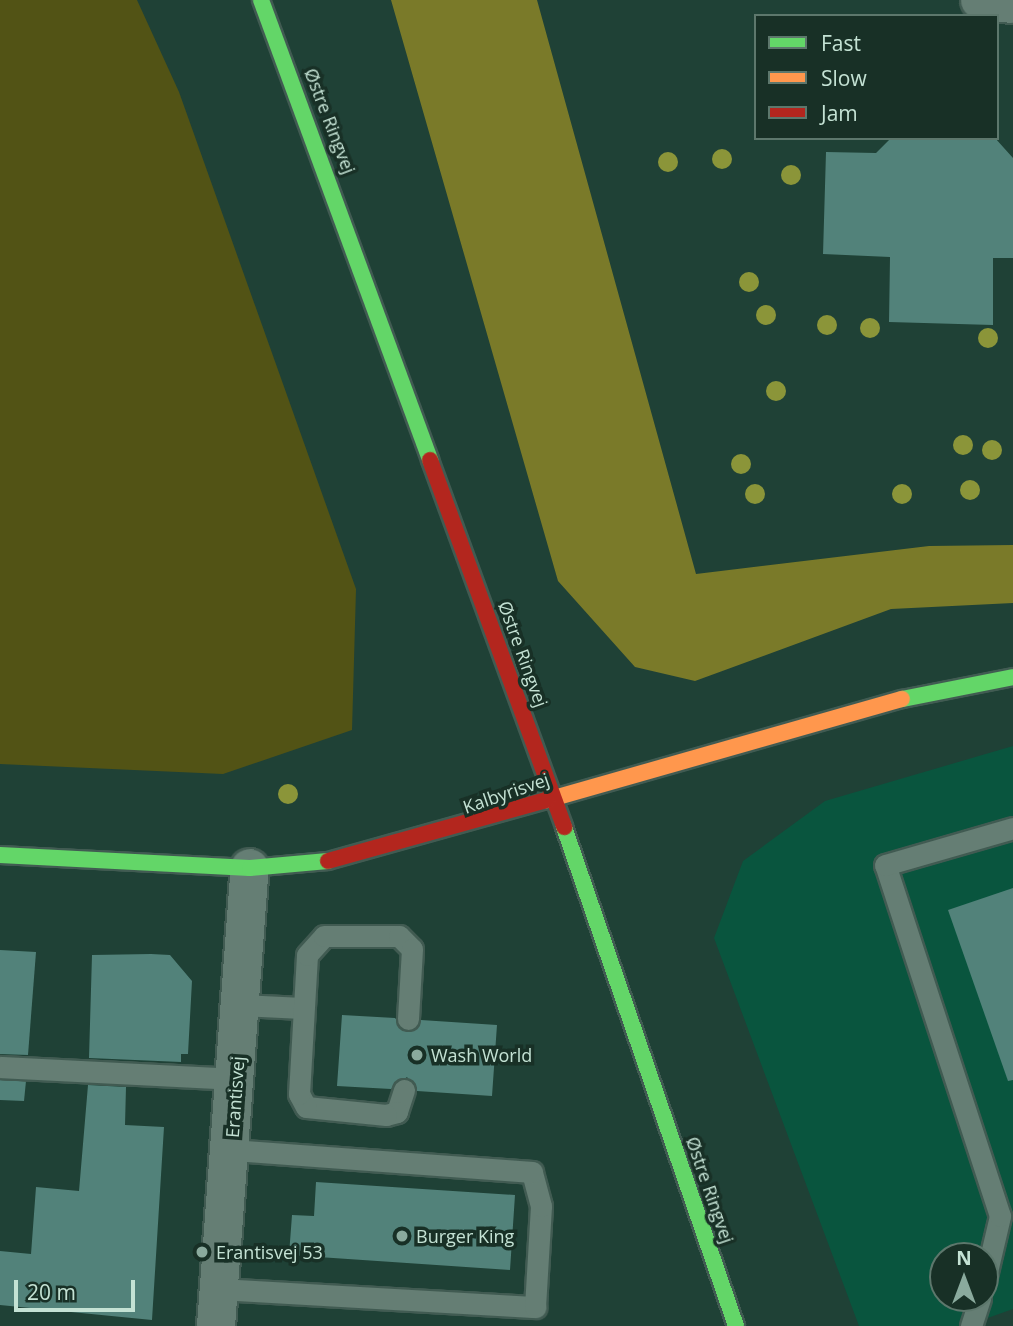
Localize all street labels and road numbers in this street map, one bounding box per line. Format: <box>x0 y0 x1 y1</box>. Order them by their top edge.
street label: Østre Ringvej <box>300 65 360 177</box>
street label: Østre Ringvej <box>494 598 552 710</box>
street label: Kalbyrisvej <box>460 768 552 818</box>
street label: Erantisvej <box>221 1056 249 1138</box>
street label: Østre Ringvej <box>682 1134 738 1246</box>

